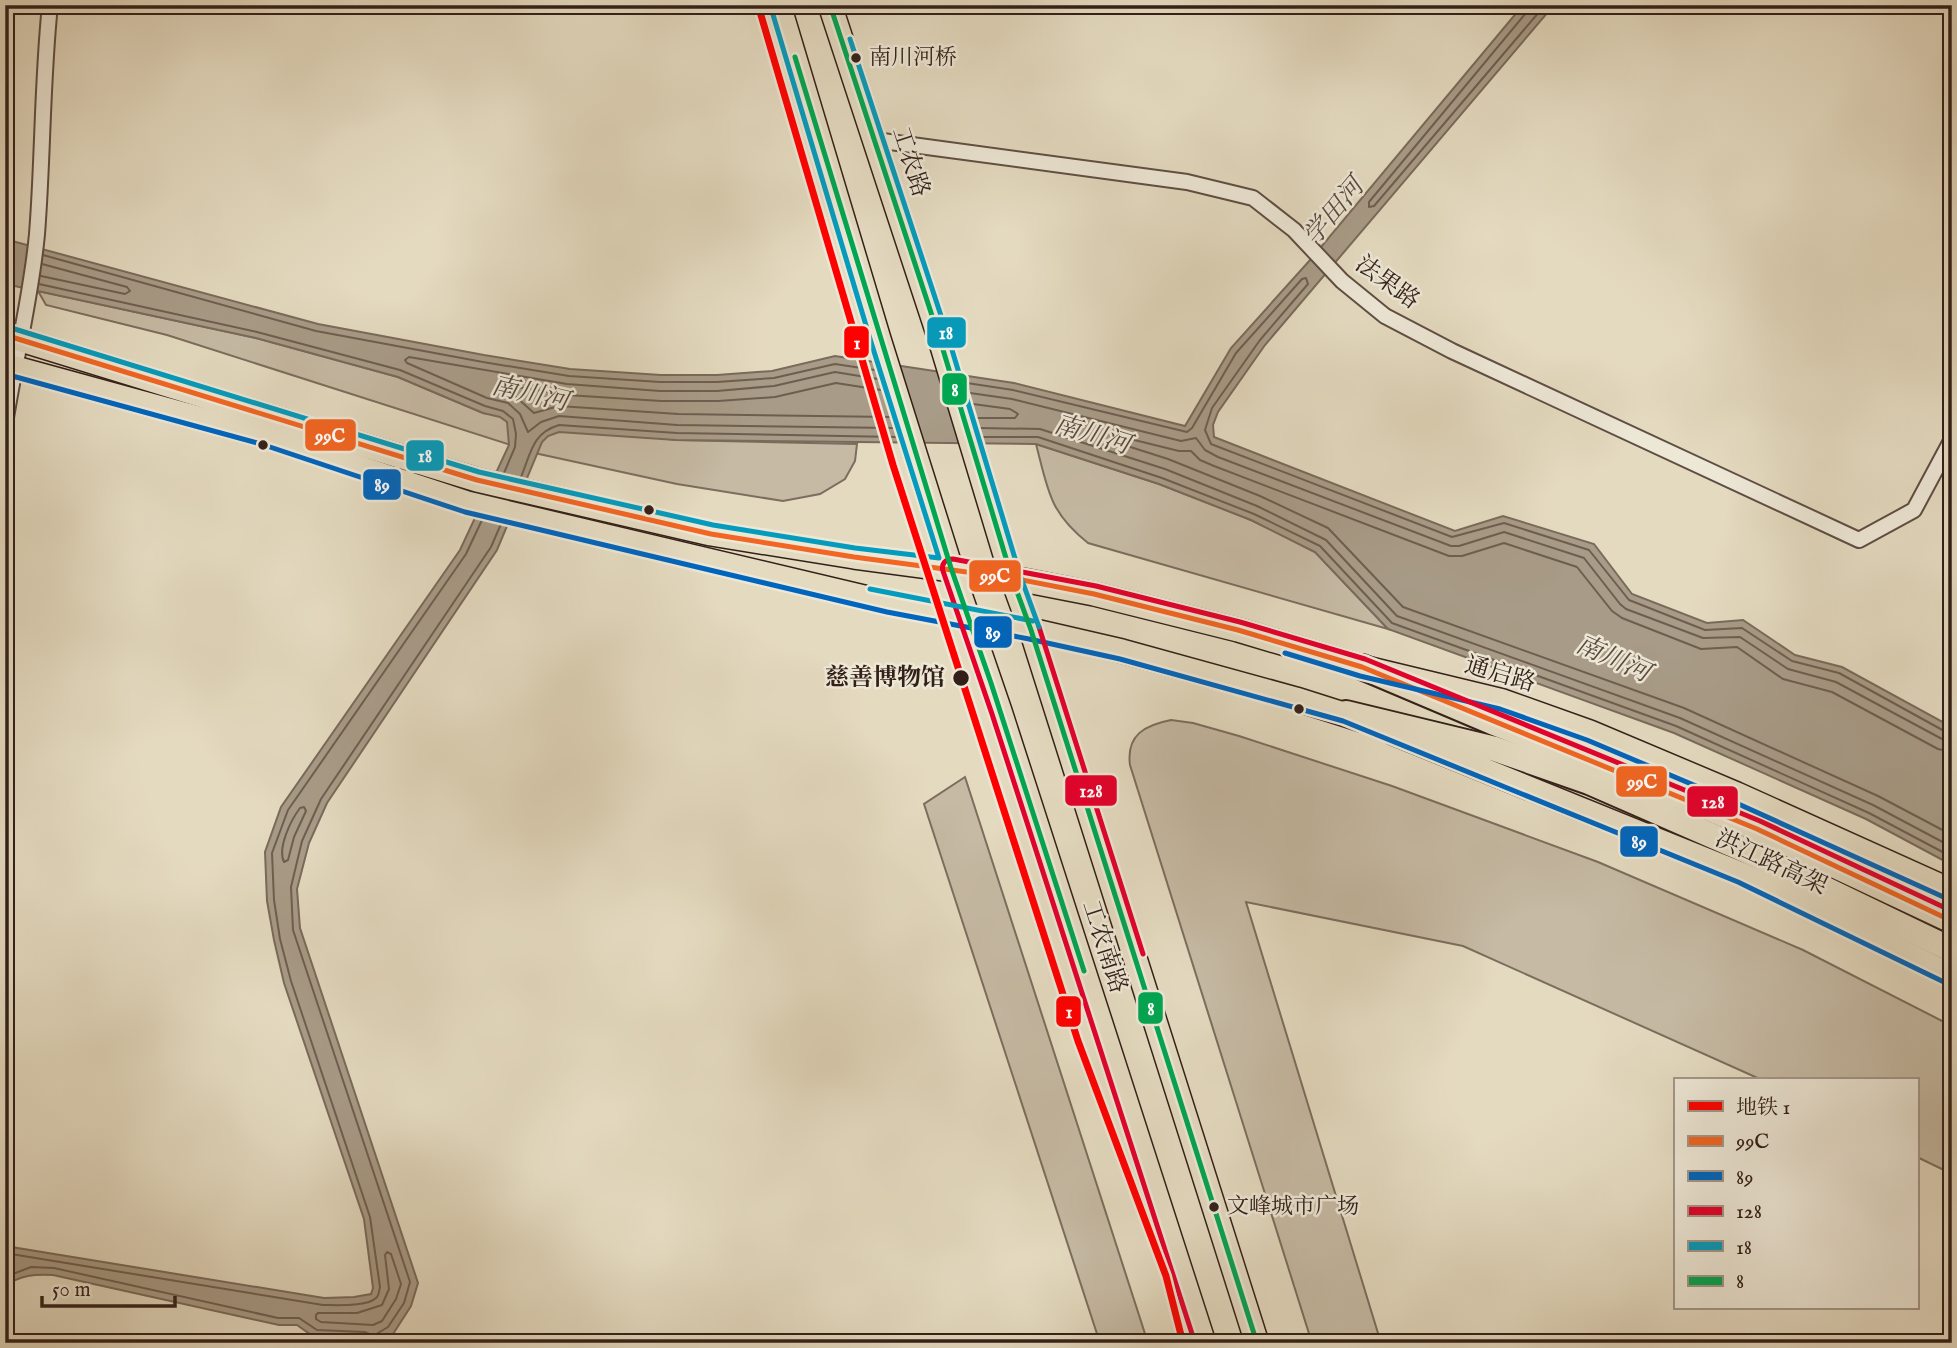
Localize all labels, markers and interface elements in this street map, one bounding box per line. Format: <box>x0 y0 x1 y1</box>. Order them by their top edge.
place label: 南川河桥 <box>869 44 957 72</box>
marker: 南川河桥 <box>849 51 863 65</box>
street label: 工农路 <box>884 123 936 201</box>
water label: 学田河 <box>1296 168 1374 252</box>
street label: 法果路 <box>1349 249 1425 317</box>
line badge: 18 <box>926 316 967 349</box>
text: 18 <box>939 322 953 346</box>
line badge: 1 <box>843 325 870 359</box>
text: 1 <box>853 332 861 356</box>
water label: 南川河 <box>488 369 576 420</box>
line badge: 8 <box>941 372 968 406</box>
text: 8 <box>951 379 959 403</box>
water label: 南川河 <box>1050 408 1138 463</box>
line badge: 99C <box>304 418 357 452</box>
text: 99C <box>314 425 346 449</box>
unlabelled marker <box>256 438 270 452</box>
line badge: 18 <box>405 439 445 472</box>
text: 18 <box>418 445 432 469</box>
line badge: 89 <box>362 468 402 501</box>
text: 89 <box>374 474 390 498</box>
unlabelled marker <box>642 503 656 517</box>
line badge: 99C <box>968 559 1022 593</box>
text: 99C <box>979 565 1011 589</box>
line badge: 89 <box>973 615 1013 649</box>
text: 89 <box>985 622 1001 646</box>
water label: 南川河 <box>1571 628 1659 692</box>
street label: 通启路 <box>1461 650 1539 700</box>
place label: 慈善博物馆 <box>825 663 945 694</box>
marker: 慈善博物馆 <box>951 668 971 688</box>
unlabelled marker <box>1292 702 1306 716</box>
line badge: 99C <box>1615 765 1668 798</box>
text: 99C <box>1626 771 1658 795</box>
line badge: 128 <box>1064 774 1118 807</box>
text: 128 <box>1079 780 1103 804</box>
line badge: 128 <box>1686 785 1739 818</box>
text: 128 <box>1701 791 1725 815</box>
street label: 洪江路高架 <box>1710 824 1832 902</box>
line badge: 89 <box>1619 825 1659 858</box>
text: 89 <box>1631 831 1647 855</box>
street label: 工农南路 <box>1074 897 1134 997</box>
line badge: 8 <box>1137 991 1164 1025</box>
line badge: 1 <box>1055 995 1082 1028</box>
text: 8 <box>1147 998 1155 1022</box>
text: 1 <box>1065 1001 1073 1025</box>
legend <box>1674 1078 1918 1310</box>
text: 地铁 1 <box>1736 1095 1790 1122</box>
text: 99C <box>1735 1129 1769 1156</box>
text: 89 <box>1736 1165 1753 1192</box>
place label: 文峰城市广场 <box>1227 1193 1359 1221</box>
text: 128 <box>1736 1199 1762 1226</box>
marker: 文峰城市广场 <box>1207 1200 1221 1214</box>
text: 18 <box>1736 1235 1752 1262</box>
scale bar <box>42 1264 175 1308</box>
text: 8 <box>1736 1269 1744 1296</box>
text: 50 m <box>52 1277 91 1304</box>

